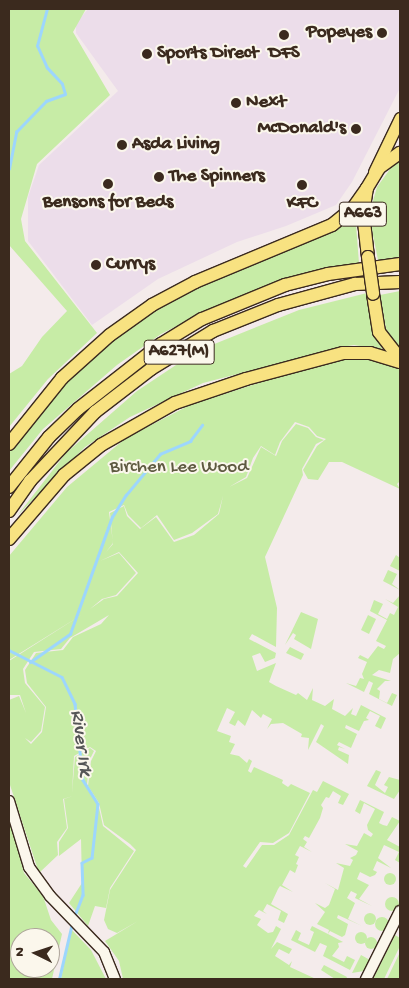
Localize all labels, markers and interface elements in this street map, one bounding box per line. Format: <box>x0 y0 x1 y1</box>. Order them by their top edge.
place label: Popeyes <box>306 22 372 44</box>
marker: Popeyes <box>376 27 388 39</box>
marker: DFS <box>278 29 290 41</box>
place label: Sports Direct <box>157 43 258 65</box>
place label: DFS <box>269 43 299 65</box>
marker: Sports Direct <box>141 48 153 60</box>
place label: Next <box>246 92 286 114</box>
marker: Next <box>230 97 242 109</box>
place label: McDonald's <box>257 118 346 140</box>
marker: McDonald's <box>350 123 362 135</box>
place label: Asda Living <box>132 134 220 156</box>
marker: Asda Living <box>116 139 128 151</box>
place label: The Spinners <box>169 166 265 188</box>
marker: The Spinners <box>153 171 165 183</box>
marker: Bensons for Beds <box>102 178 114 190</box>
marker: KFC <box>296 179 308 191</box>
place label: Bensons for Beds <box>43 192 173 214</box>
place label: KFC <box>287 193 317 215</box>
road number: A663 <box>338 198 388 230</box>
place label: Currys <box>106 254 155 276</box>
marker: Currys <box>90 259 102 271</box>
road number: A627(M) <box>143 337 215 368</box>
park label: Birchen Lee Wood <box>110 457 248 479</box>
water label: River Irk <box>63 708 97 778</box>
north arrow <box>10 928 60 978</box>
text: N <box>12 947 29 957</box>

